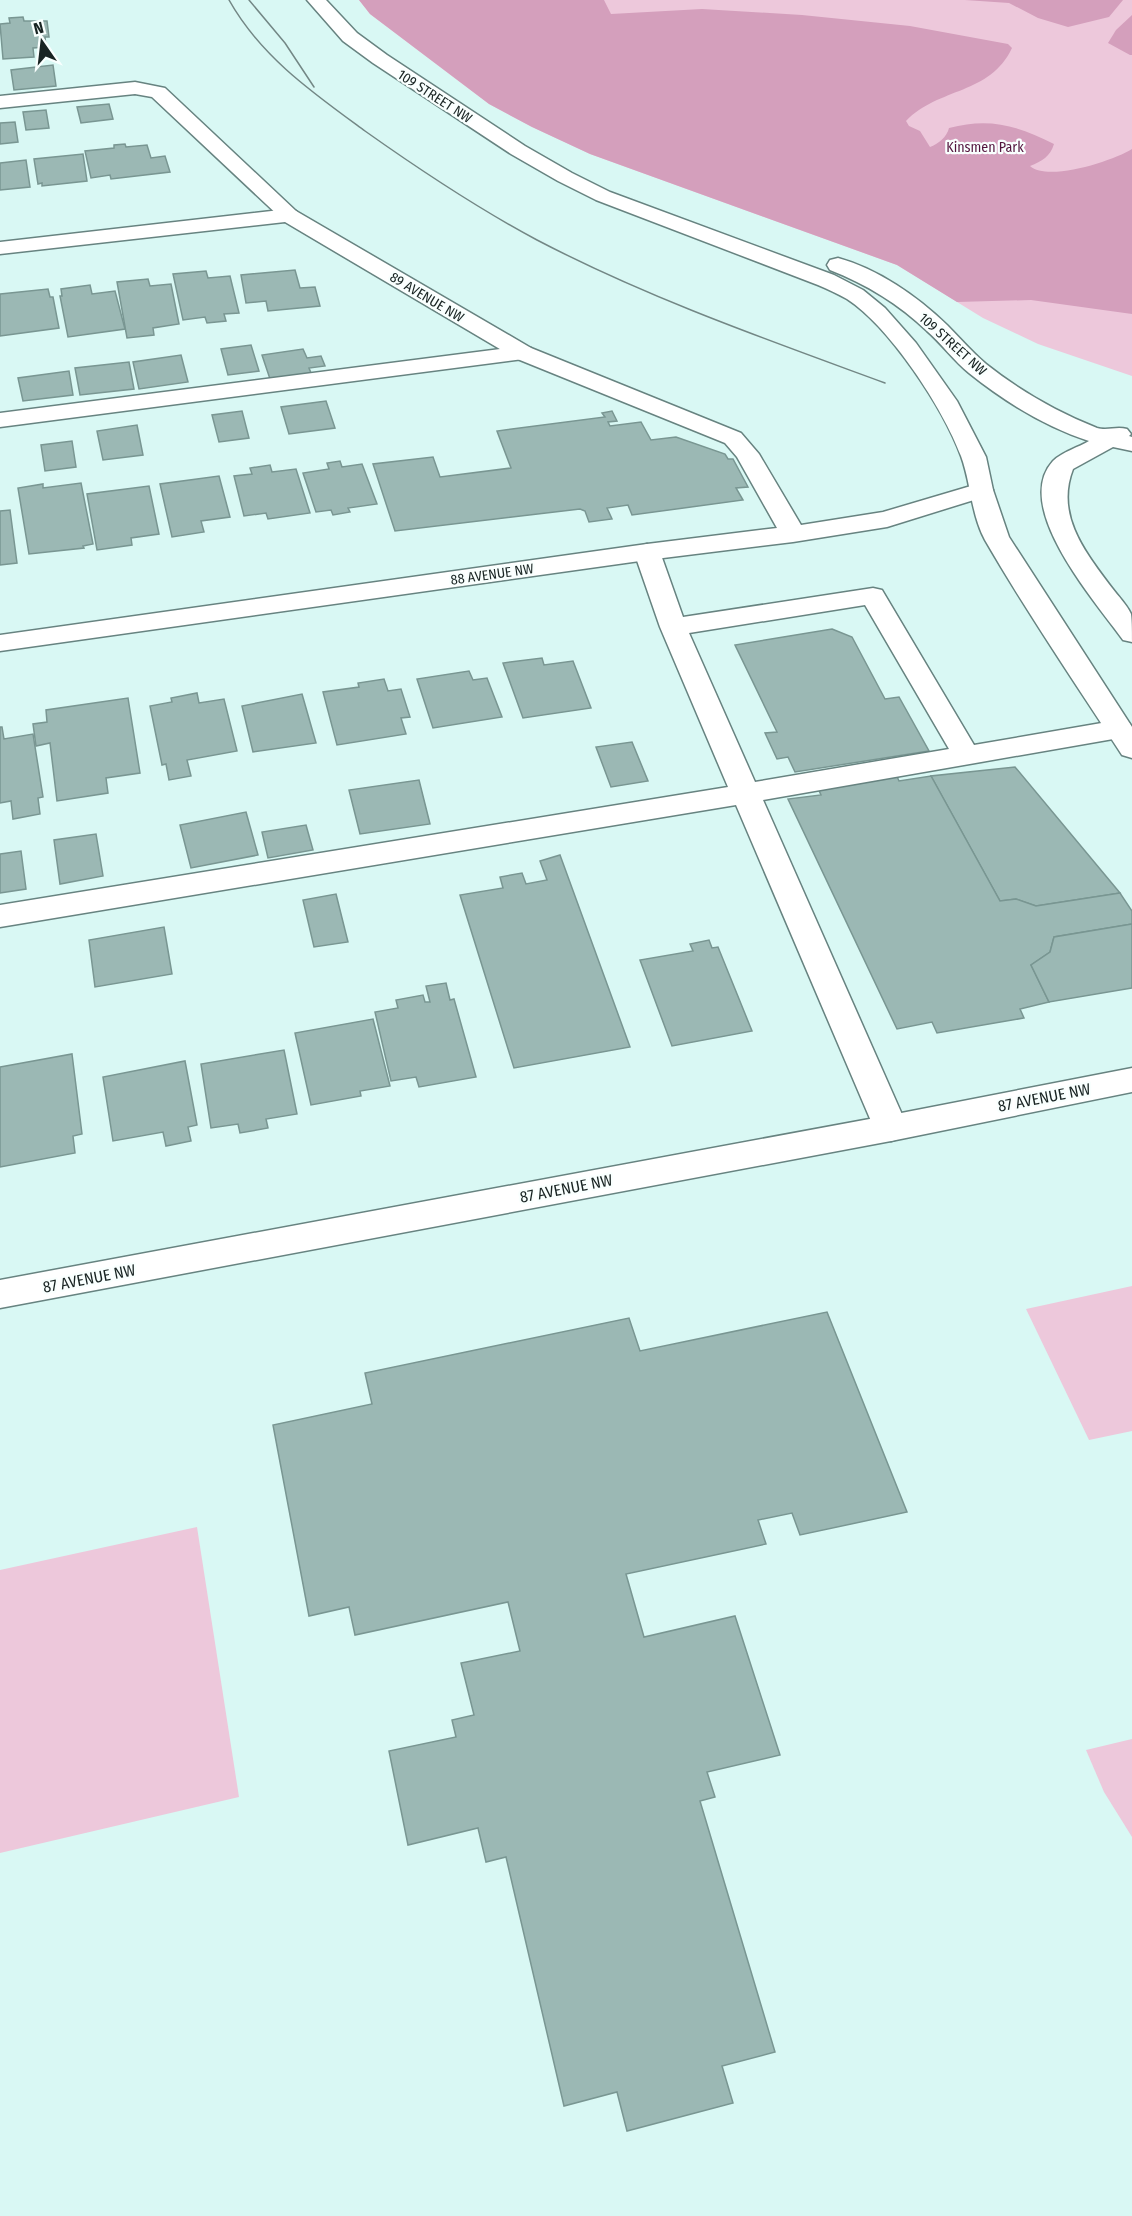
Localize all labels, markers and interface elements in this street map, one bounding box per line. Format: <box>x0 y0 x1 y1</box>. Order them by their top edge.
north arrow <box>12 12 72 72</box>
text: N <box>32 18 45 38</box>
street label: 109 STREET NW <box>394 66 476 127</box>
park label: Kinsmen Park <box>946 139 1024 156</box>
street label: 89 AVENUE NW <box>387 269 467 326</box>
street label: 109 STREET NW <box>915 309 990 380</box>
street label: 88 AVENUE NW <box>449 560 535 589</box>
street label: 87 AVENUE NW <box>996 1079 1092 1116</box>
street label: 87 AVENUE NW <box>518 1170 614 1207</box>
street label: 87 AVENUE NW <box>41 1260 137 1297</box>

